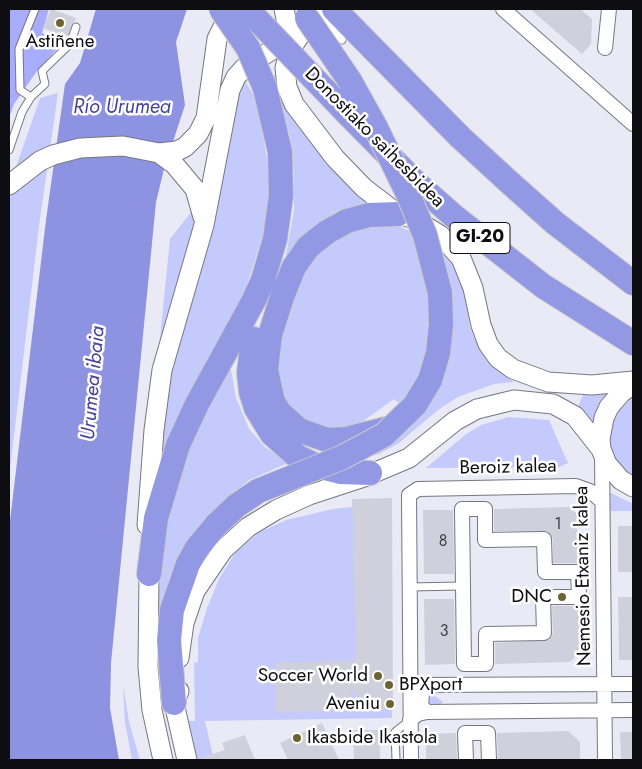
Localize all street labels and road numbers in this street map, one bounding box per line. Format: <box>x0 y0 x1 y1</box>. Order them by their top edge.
street label: Donostiako saihesbidea <box>299 63 449 213</box>
road number: GI-20 <box>450 222 510 254</box>
street label: Beroiz kalea <box>459 456 557 480</box>
street label: Nemesio Etxaniz kalea <box>571 486 597 666</box>

